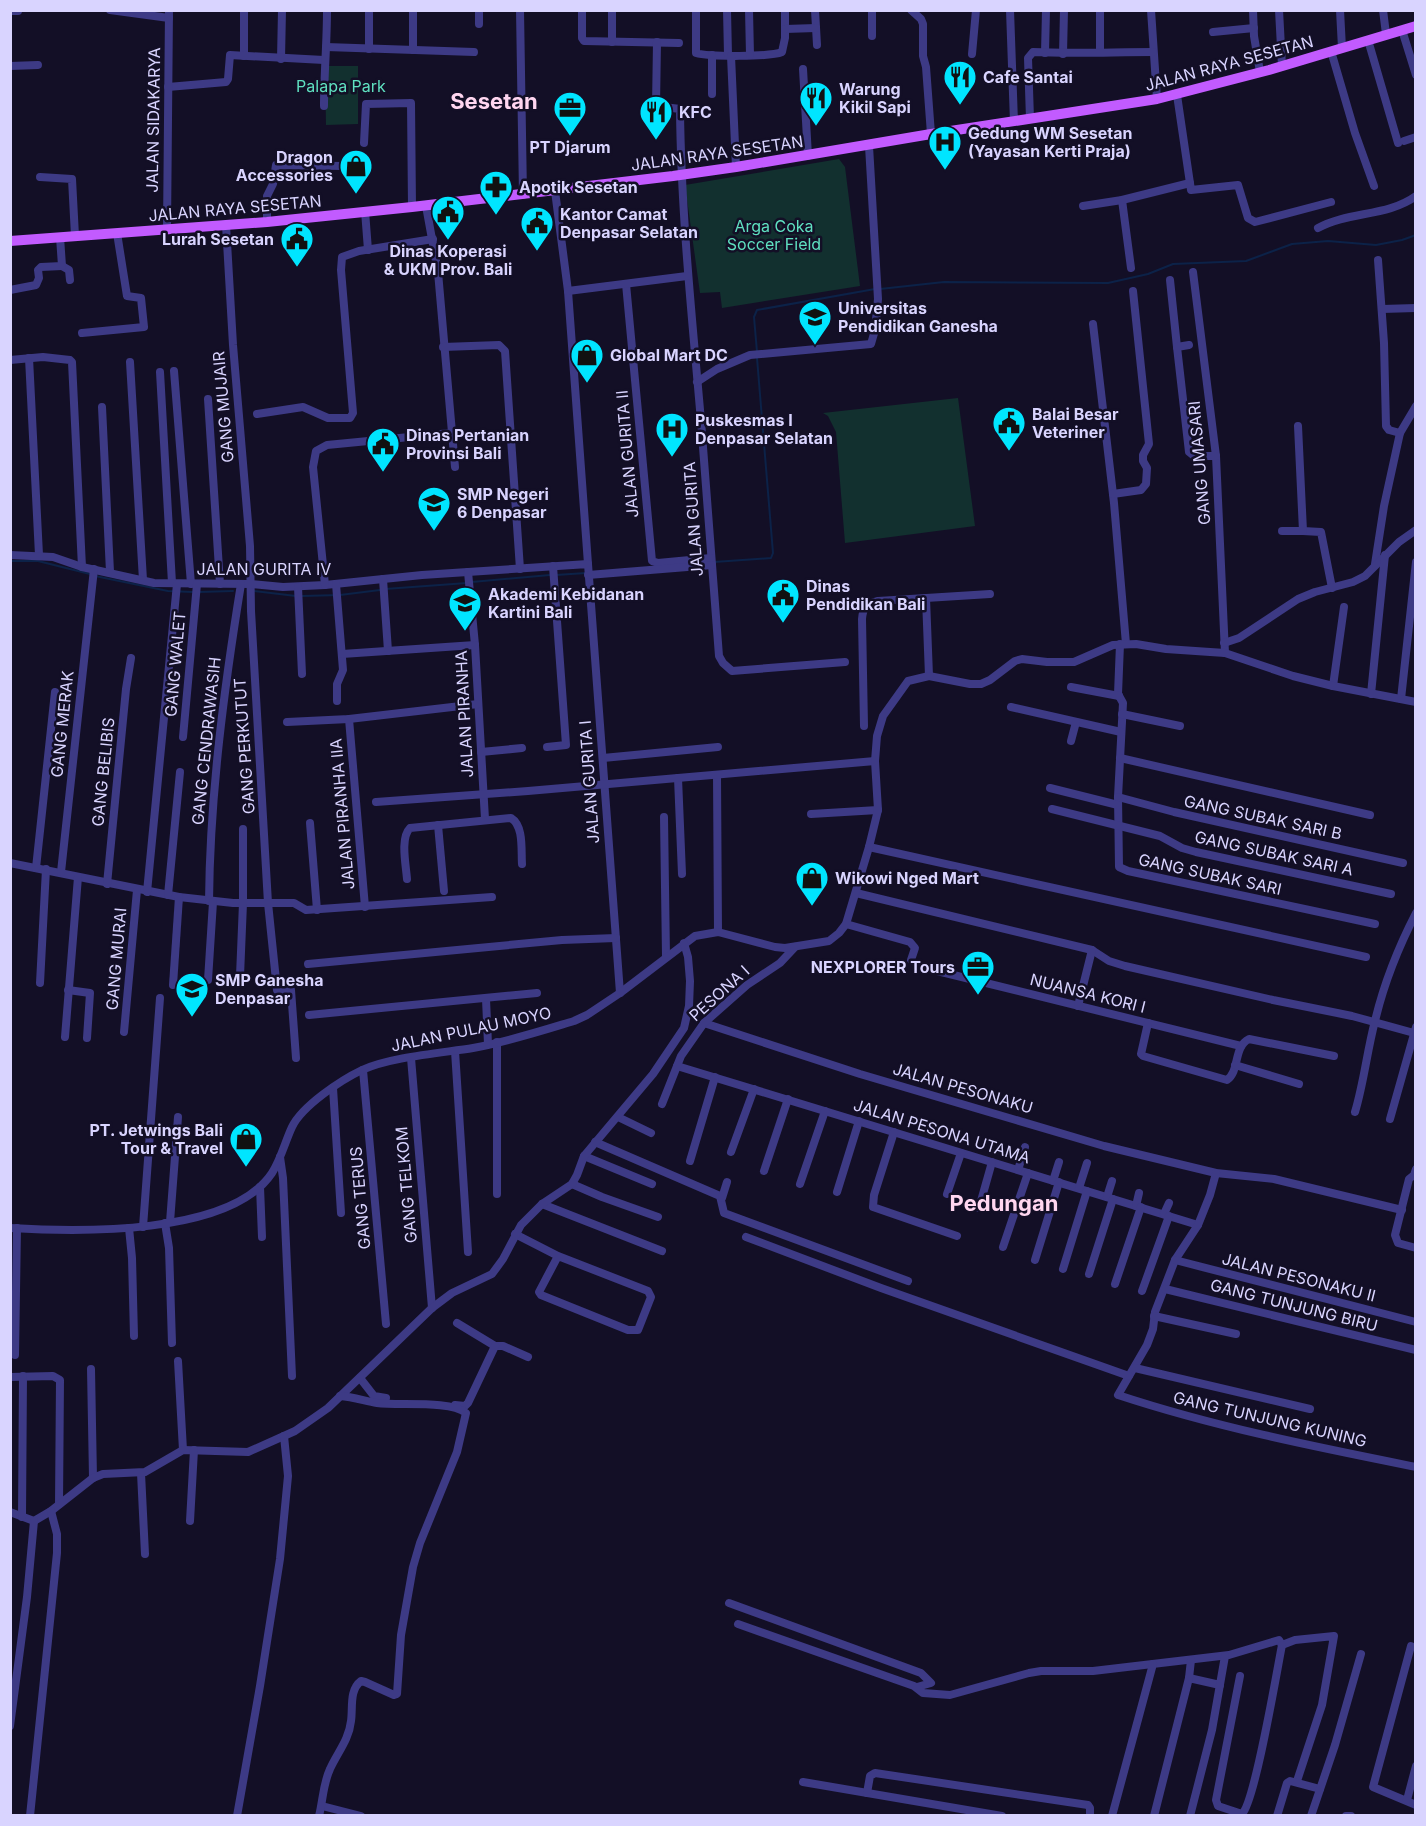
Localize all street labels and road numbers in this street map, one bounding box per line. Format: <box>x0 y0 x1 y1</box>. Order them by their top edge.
street label: JALAN RAYA SESETAN <box>1143 31 1315 95</box>
street label: JALAN SIDAKARYA <box>142 47 164 193</box>
street label: JALAN RAYA SESETAN <box>630 131 804 175</box>
street label: JALAN RAYA SESETAN <box>148 190 322 226</box>
street label: GANG MUJAIR <box>208 350 238 464</box>
street label: JALAN GURITA II <box>611 389 643 519</box>
street label: GANG UMASARI <box>1184 400 1214 526</box>
street label: JALAN GURITA <box>679 461 707 577</box>
street label: JALAN GURITA IV <box>197 559 331 579</box>
street label: GANG WALET <box>160 610 190 718</box>
street label: JALAN PIRANHA <box>451 650 477 778</box>
street label: GANG CENDRAWASIH <box>187 656 225 826</box>
street label: GANG MERAK <box>46 669 78 778</box>
street label: GANG PERKUTUT <box>229 677 259 815</box>
street label: GANG BELIBIS <box>87 716 119 828</box>
street label: JALAN GURITA I <box>575 720 603 844</box>
street label: JALAN PIRANHA IIA <box>325 738 359 890</box>
street label: GANG SUBAK SARI B <box>1182 790 1344 844</box>
street label: GANG SUBAK SARI A <box>1193 827 1355 879</box>
street label: GANG SUBAK SARI <box>1137 849 1283 899</box>
street label: GANG MURAI <box>102 907 130 1011</box>
street label: PESONA I <box>685 961 753 1025</box>
street label: NUANSA KORI I <box>1028 969 1148 1017</box>
street label: JALAN PULAU MOYO <box>389 1002 553 1056</box>
street label: JALAN PESONAKU <box>891 1058 1035 1118</box>
street label: JALAN PESONA UTAMA <box>851 1095 1033 1167</box>
street label: GANG TELKOM <box>391 1126 421 1244</box>
street label: GANG TERUS <box>346 1146 374 1250</box>
street label: JALAN PESONAKU II <box>1220 1248 1378 1306</box>
street label: GANG TUNJUNG BIRU <box>1208 1275 1380 1335</box>
street label: GANG TUNJUNG KUNING <box>1171 1387 1369 1451</box>

